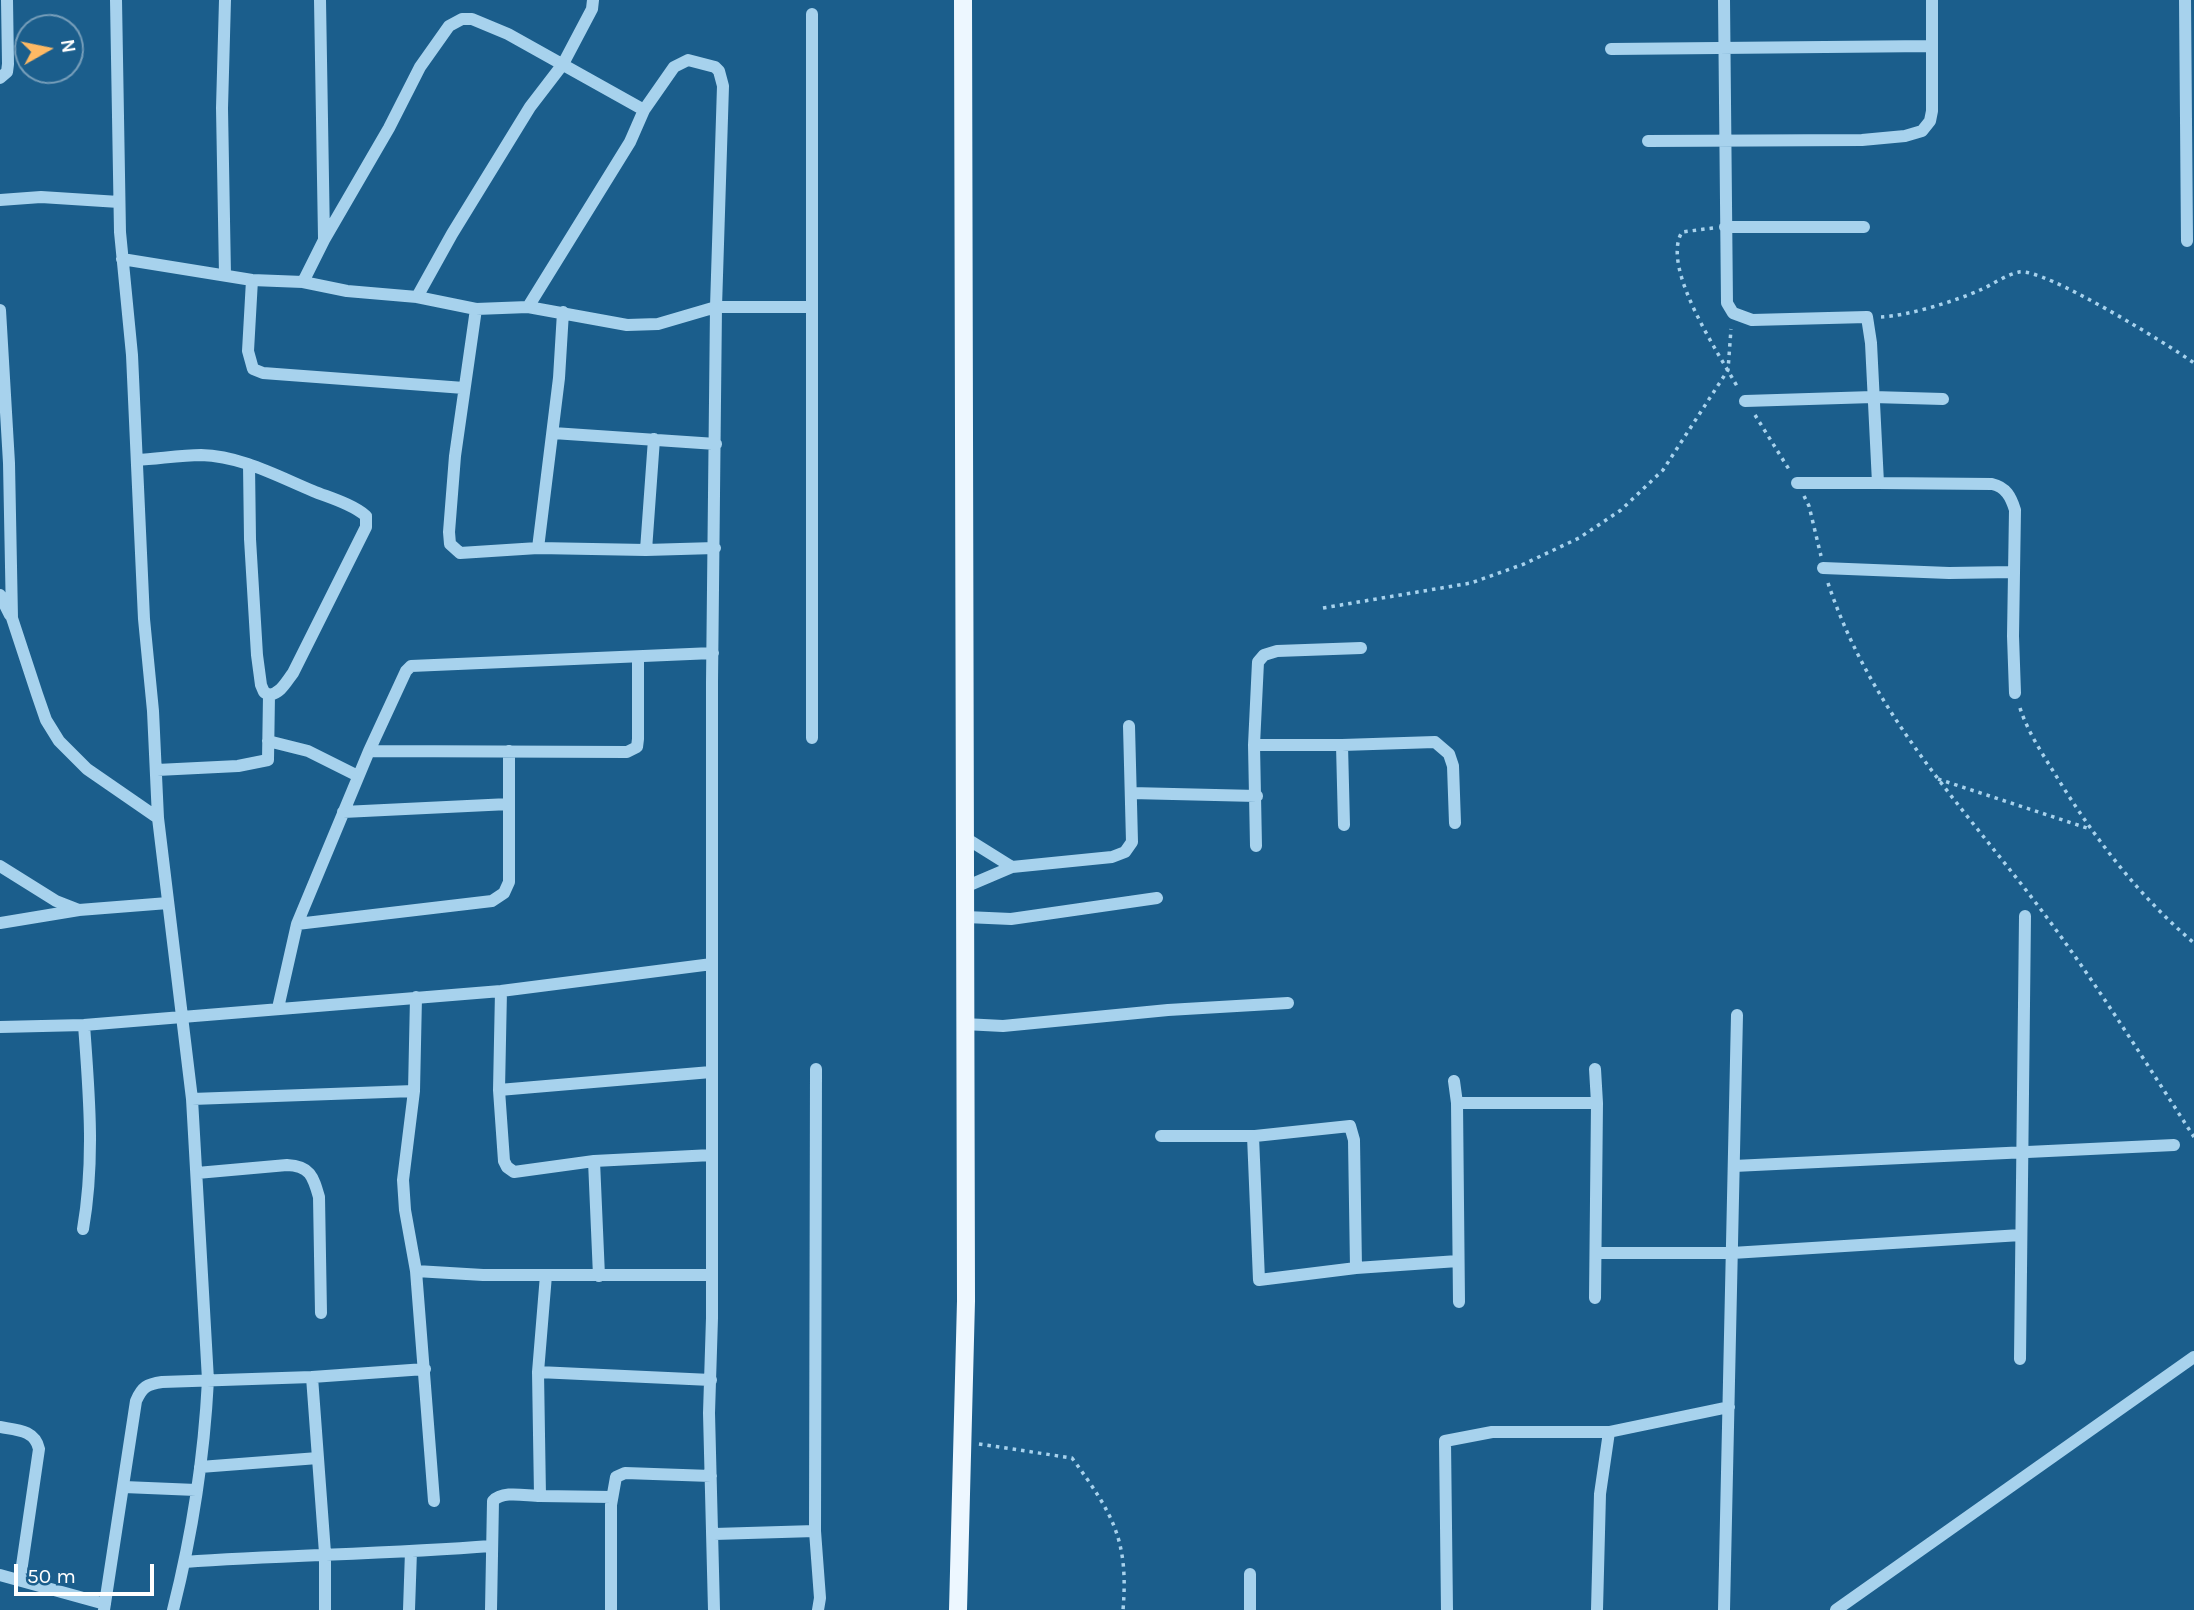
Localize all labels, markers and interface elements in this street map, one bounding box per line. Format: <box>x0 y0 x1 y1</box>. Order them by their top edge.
north arrow <box>14 14 84 84</box>
text: N <box>56 38 80 54</box>
scale bar <box>18 1550 158 1594</box>
text: 50 m <box>27 1564 76 1588</box>

